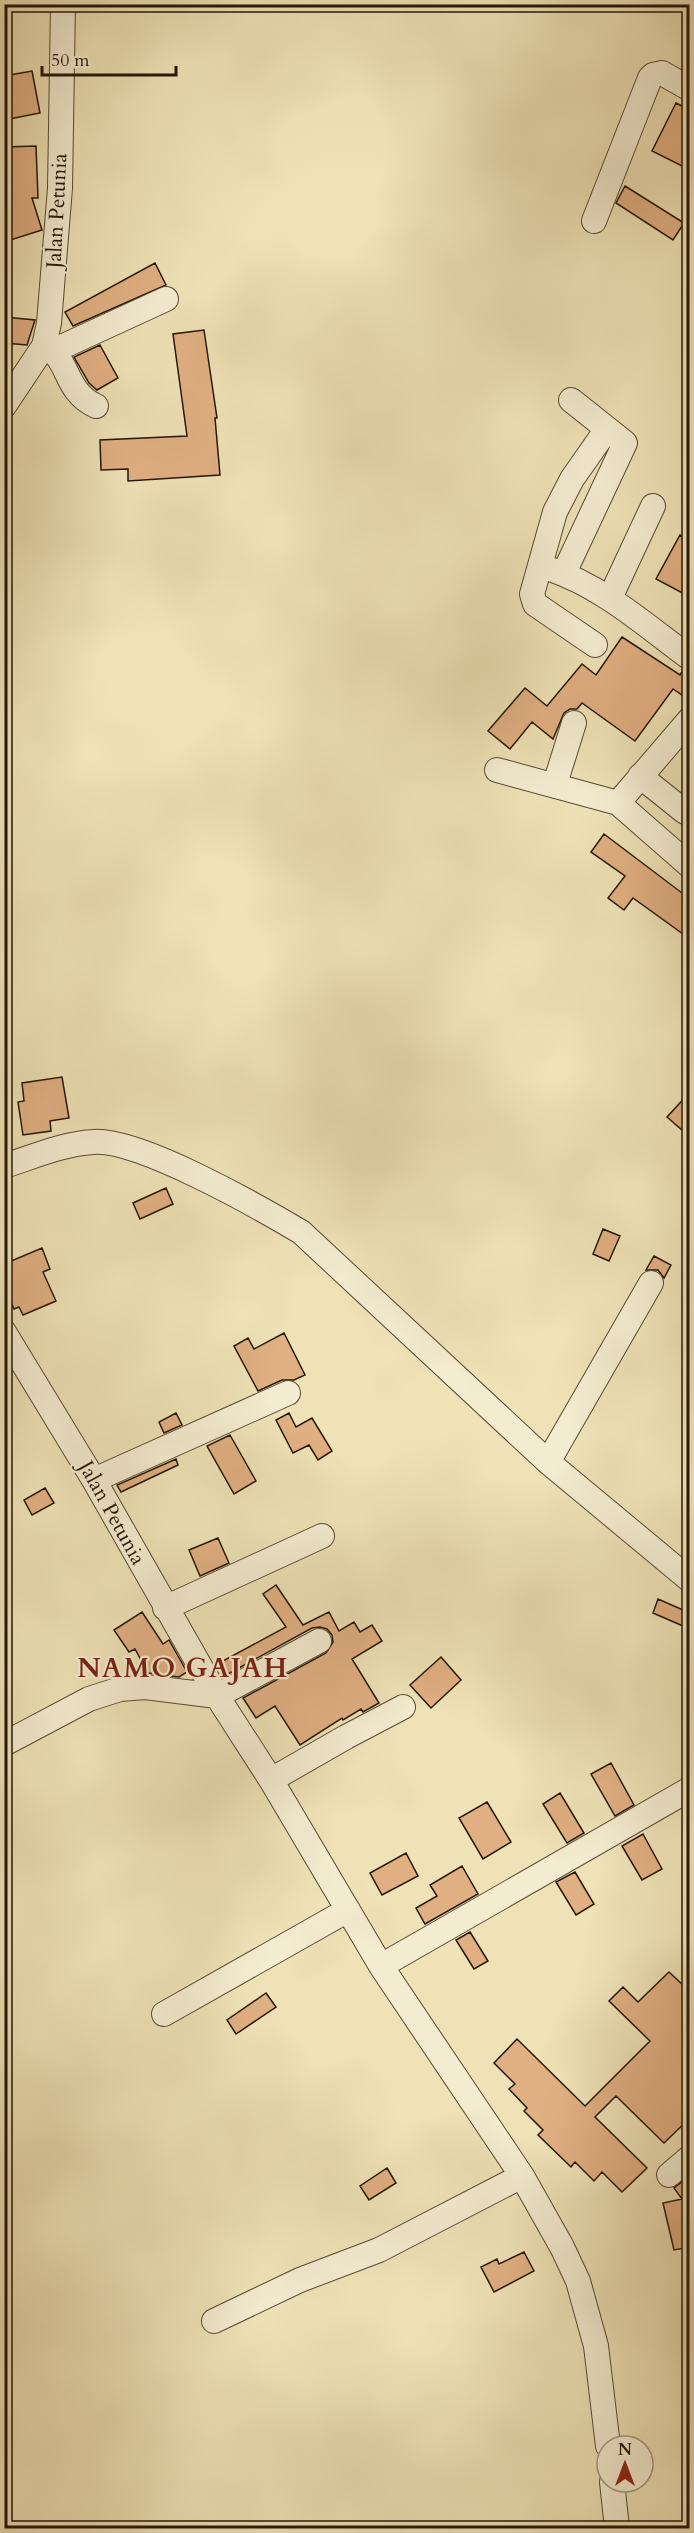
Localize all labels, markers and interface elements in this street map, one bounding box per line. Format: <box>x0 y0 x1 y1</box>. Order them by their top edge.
scale bar <box>42 39 176 77</box>
text: 50 m <box>51 48 90 73</box>
street label: Jalan Petunia <box>39 153 74 272</box>
street label: Jalan Petunia <box>70 1453 153 1570</box>
district label: NAMO GAJAH <box>77 1650 289 1687</box>
north arrow <box>595 2434 655 2494</box>
text: N <box>618 2439 632 2461</box>

